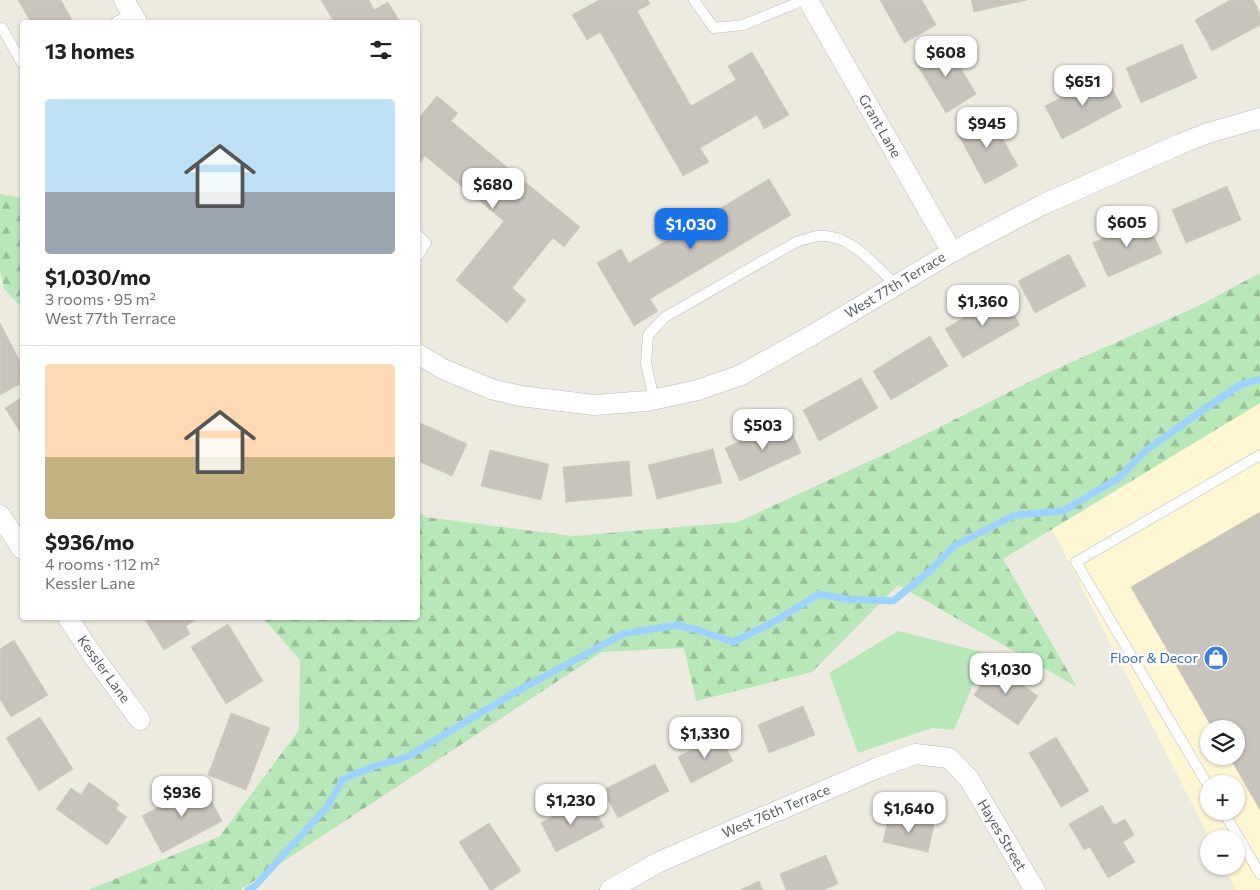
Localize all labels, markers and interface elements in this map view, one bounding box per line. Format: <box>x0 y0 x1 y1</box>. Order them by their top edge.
icon: filters <box>367 36 395 64</box>
pin: $608 <box>916 36 976 78</box>
text: 13 homes <box>45 38 135 63</box>
text: $608 <box>926 42 966 61</box>
pin: $651 <box>1053 64 1113 107</box>
text: $651 <box>1065 71 1101 90</box>
street label: Grant Lane <box>856 91 905 160</box>
pin: $945 <box>957 106 1017 149</box>
text: $945 <box>968 113 1006 132</box>
icon: home <box>175 131 265 221</box>
pin: $680 <box>463 168 523 210</box>
text: $680 <box>473 174 513 193</box>
pin: $605 <box>1097 206 1157 248</box>
pin: $1,030 <box>650 208 732 250</box>
text: $605 <box>1107 212 1147 231</box>
text: $1,030 <box>666 214 716 233</box>
street label: West 77th Terrace <box>841 248 948 321</box>
text: $1,030/mo <box>45 264 151 289</box>
pin: $1,360 <box>942 284 1024 327</box>
text: 3 rooms · 95 m² <box>45 289 156 308</box>
text: $1,360 <box>958 291 1008 310</box>
text: West 77th Terrace <box>45 308 176 327</box>
icon: home <box>175 397 265 487</box>
pin: $503 <box>733 408 793 451</box>
text: $503 <box>744 415 782 434</box>
text: $936/mo <box>45 529 134 554</box>
text: 4 rooms · 112 m² <box>45 554 160 573</box>
text: Kessler Lane <box>45 573 135 592</box>
street label: Kessler Lane <box>74 632 134 706</box>
shop icon: Floor & Decor <box>1203 645 1229 671</box>
place label: Floor & Decor <box>1110 649 1198 666</box>
pin: $1,030 <box>965 652 1047 695</box>
text: $1,030 <box>981 659 1031 678</box>
pin: $1,330 <box>664 716 746 759</box>
map controls <box>1200 720 1245 875</box>
button: layers <box>1200 720 1245 765</box>
text: $1,330 <box>680 723 730 742</box>
button: + <box>1200 775 1245 820</box>
pin: $936 <box>152 776 212 818</box>
street label: West 76th Terrace <box>719 780 832 841</box>
text: $936 <box>163 782 201 801</box>
pin: $1,230 <box>530 784 612 826</box>
text: $1,230 <box>546 790 596 809</box>
pin: $1,640 <box>868 792 950 834</box>
street label: Hayes Street <box>974 796 1031 874</box>
text: $1,640 <box>884 798 934 817</box>
button: − <box>1200 830 1245 875</box>

